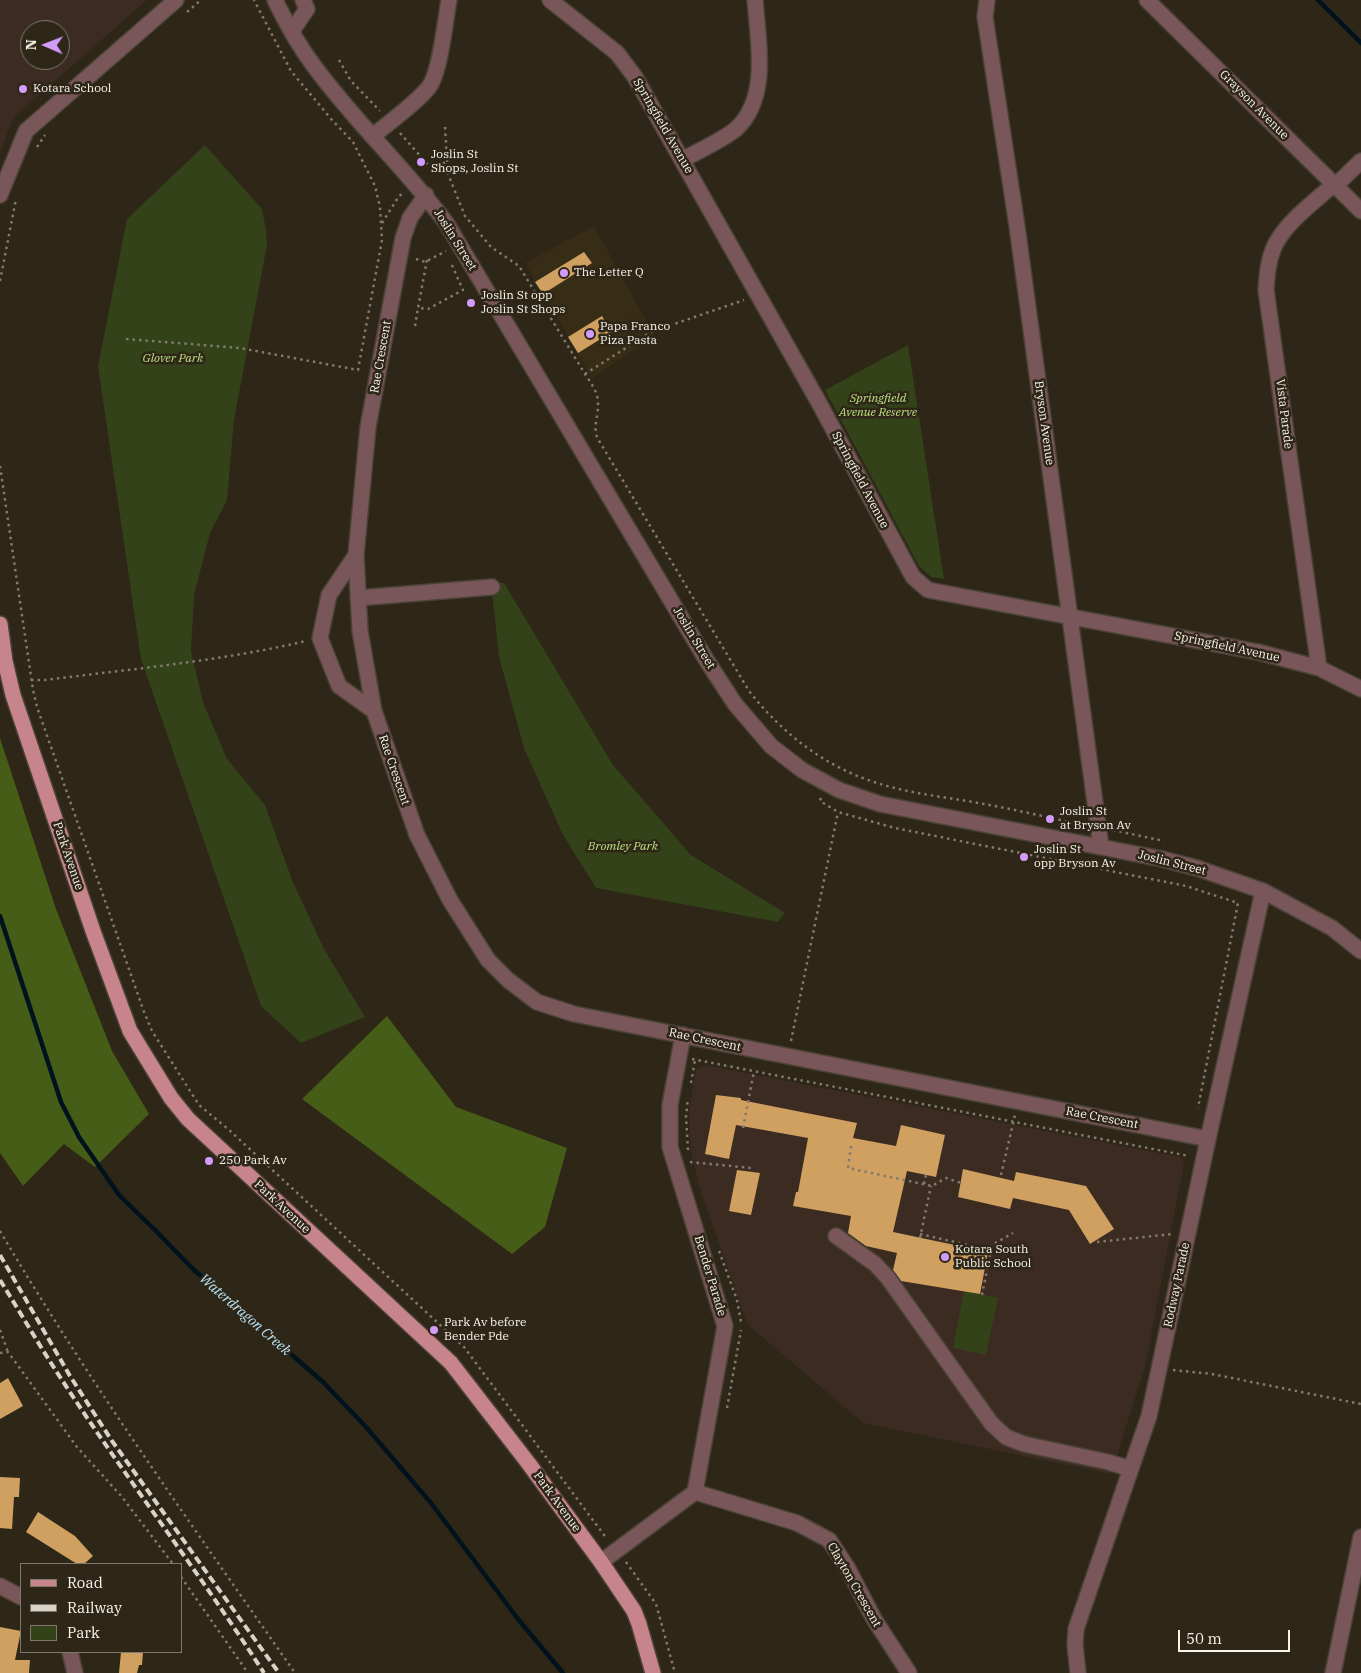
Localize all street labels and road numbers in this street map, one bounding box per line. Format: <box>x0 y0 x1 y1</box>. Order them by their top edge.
street label: Grayson Avenue <box>1216 67 1292 143</box>
street label: Springfield Avenue <box>630 76 696 176</box>
street label: Joslin Street <box>430 207 480 273</box>
street label: Rae Crescent <box>368 320 394 394</box>
street label: Vista Parade <box>1273 378 1295 450</box>
street label: Bryson Avenue <box>1031 380 1057 466</box>
street label: Springfield Avenue <box>828 429 892 531</box>
street label: Joslin Street <box>670 604 718 672</box>
street label: Springfield Avenue <box>1173 629 1281 665</box>
street label: Rae Crescent <box>375 733 413 807</box>
street label: Park Avenue <box>50 820 86 892</box>
street label: Joslin Street <box>1137 848 1207 878</box>
street label: Rae Crescent <box>668 1025 742 1055</box>
street label: Rae Crescent <box>1065 1104 1139 1132</box>
street label: Park Avenue <box>251 1177 313 1237</box>
street label: Bender Parade <box>691 1234 729 1318</box>
street label: Rodway Parade <box>1161 1241 1193 1329</box>
street label: Park Avenue <box>530 1469 584 1535</box>
street label: Clayton Crescent <box>824 1540 884 1630</box>

